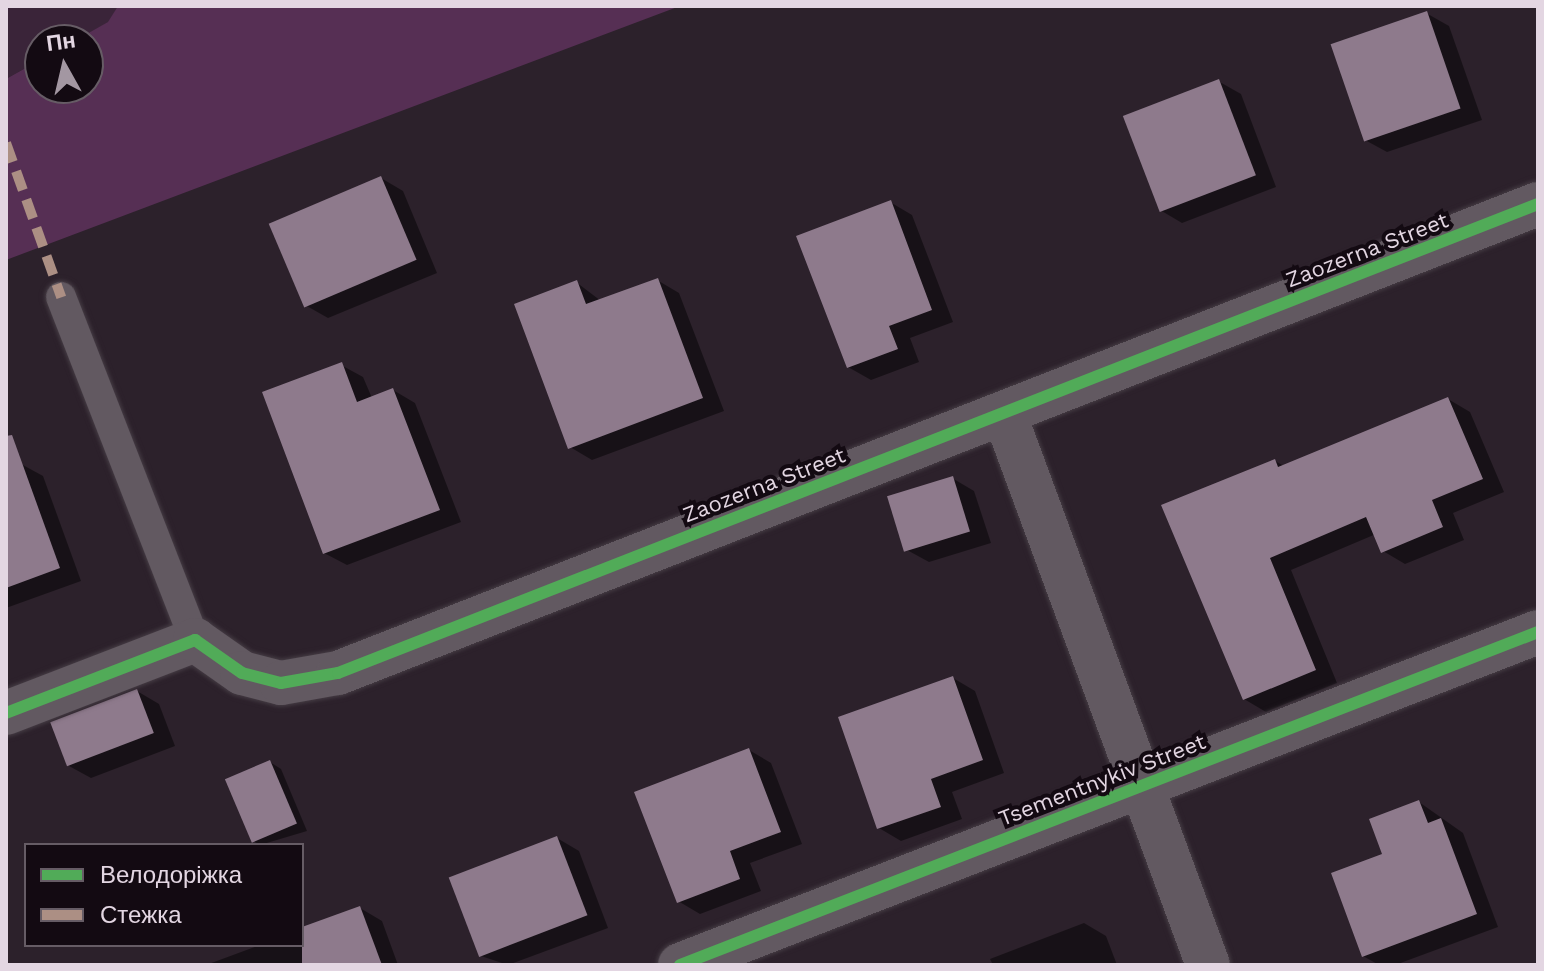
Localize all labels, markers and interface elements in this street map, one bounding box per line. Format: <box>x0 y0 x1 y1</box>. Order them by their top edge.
north arrow <box>24 24 104 104</box>
text: Пн <box>45 27 77 56</box>
street label: Zaozerna Street <box>1282 207 1452 293</box>
street label: Zaozerna Street <box>679 442 849 528</box>
street label: Tsementnykiv Street <box>995 728 1209 832</box>
legend <box>24 843 304 947</box>
text: Велодоріжка <box>100 861 242 889</box>
text: Стежка <box>100 901 182 929</box>

